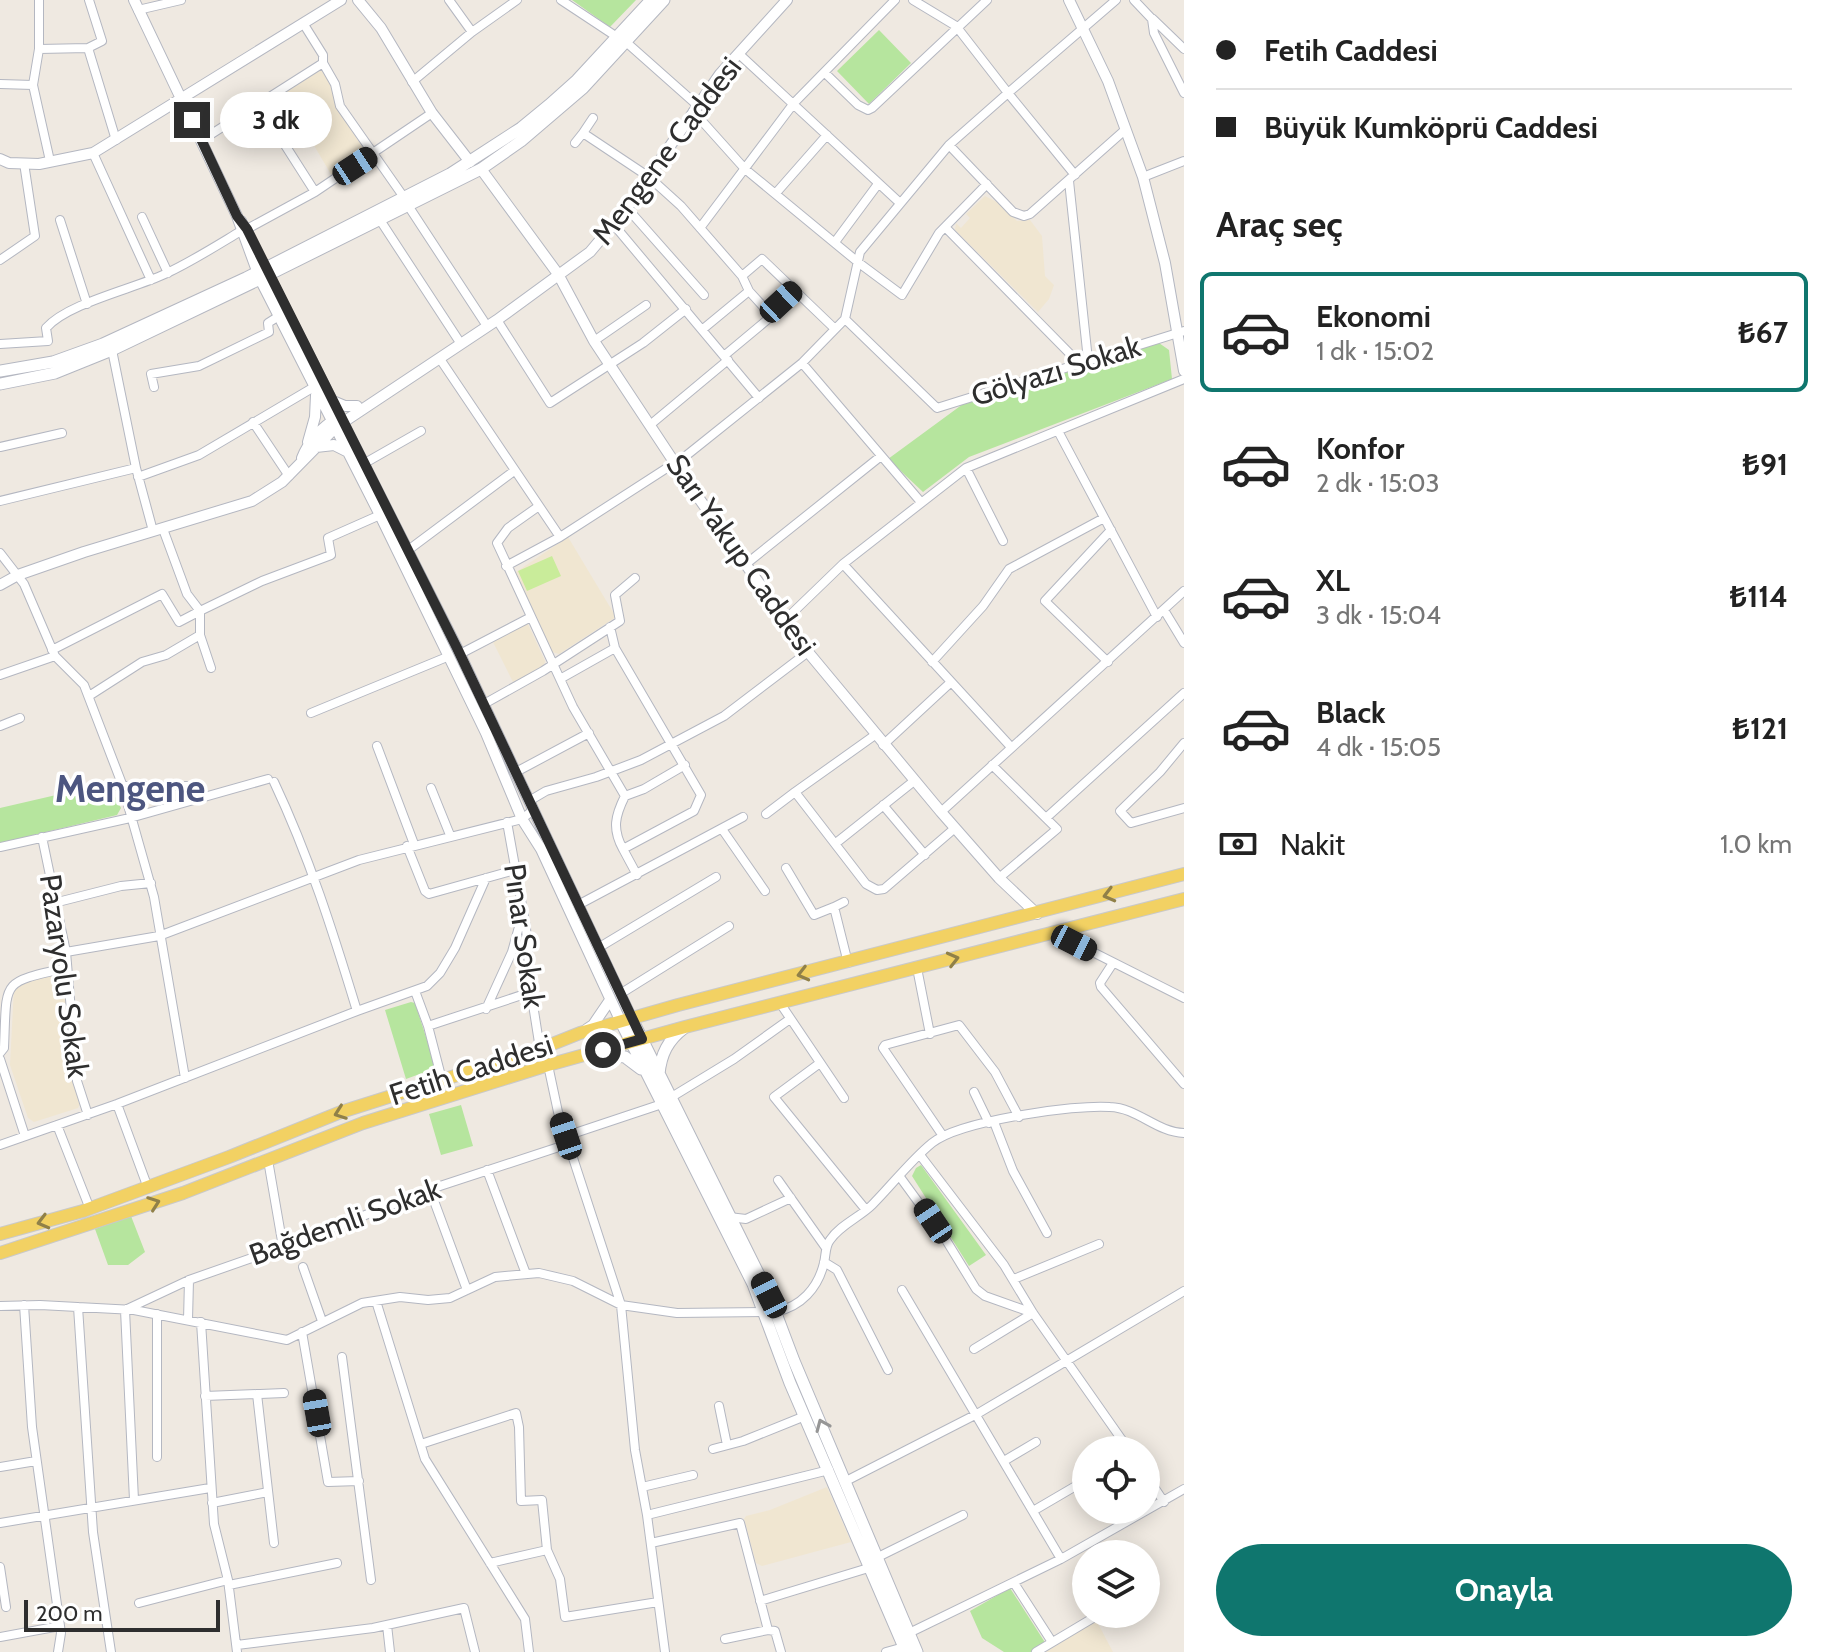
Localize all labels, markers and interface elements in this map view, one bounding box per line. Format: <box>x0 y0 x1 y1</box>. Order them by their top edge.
text: Fetih Caddesi <box>1264 32 1438 69</box>
street label: Mengene Caddesi <box>584 49 749 252</box>
callout: 3 dk <box>220 92 332 148</box>
route end <box>174 102 210 138</box>
text: 3 dk <box>252 104 300 136</box>
text: Büyük Kumköprü Caddesi <box>1264 109 1598 146</box>
car <box>328 143 382 189</box>
text: Araç seç <box>1216 202 1343 246</box>
car <box>755 277 807 327</box>
icon: car <box>1220 296 1292 368</box>
text: Ekonomi <box>1316 298 1431 335</box>
text: ₺67 <box>1738 314 1788 351</box>
street label: Gölyazı Sokak <box>967 327 1146 414</box>
text: 1 dk · 15:02 <box>1316 335 1434 367</box>
icon: car <box>1220 428 1292 500</box>
text: Konfor <box>1316 430 1404 467</box>
text: ₺91 <box>1742 446 1788 483</box>
street label: Sarı Yakup Caddesi <box>658 447 824 662</box>
text: 2 dk · 15:03 <box>1316 467 1440 499</box>
icon: car <box>1220 560 1292 632</box>
text: XL <box>1316 562 1350 599</box>
text: ₺114 <box>1729 578 1788 615</box>
text: 3 dk · 15:04 <box>1316 599 1441 631</box>
icon: car <box>1220 692 1292 764</box>
text: Black <box>1316 694 1386 731</box>
text: ₺121 <box>1732 710 1788 747</box>
text: 4 dk · 15:05 <box>1316 731 1441 763</box>
district label: Mengene <box>55 765 205 812</box>
icon: cash <box>1216 822 1260 866</box>
text: Nakit <box>1280 826 1345 863</box>
text: 1.0 km <box>1720 828 1792 860</box>
street label: Pınar Sokak <box>496 861 553 1011</box>
street label: Pazaryolu Sokak <box>32 872 97 1081</box>
one-way arrow <box>1102 885 1116 902</box>
car <box>1047 921 1101 965</box>
one-way arrow <box>946 951 960 968</box>
one-way arrow <box>796 965 810 982</box>
street label: Fetih Caddesi <box>385 1026 557 1113</box>
route start <box>585 1032 621 1068</box>
one-way arrow <box>333 1103 347 1120</box>
car <box>547 1109 585 1163</box>
street label: Bağdemli Sokak <box>244 1170 446 1273</box>
car <box>910 1194 956 1248</box>
one-way arrow <box>146 1197 160 1213</box>
one-way arrow <box>37 1213 51 1230</box>
car <box>747 1268 791 1322</box>
car <box>301 1387 333 1439</box>
one-way arrow <box>816 1419 832 1433</box>
map controls <box>1072 1436 1160 1628</box>
button: locate <box>1072 1436 1160 1524</box>
button: layers <box>1072 1540 1160 1628</box>
button: Onayla <box>1216 1544 1792 1636</box>
scale bar <box>24 1596 220 1632</box>
text: 200 m <box>36 1600 102 1627</box>

